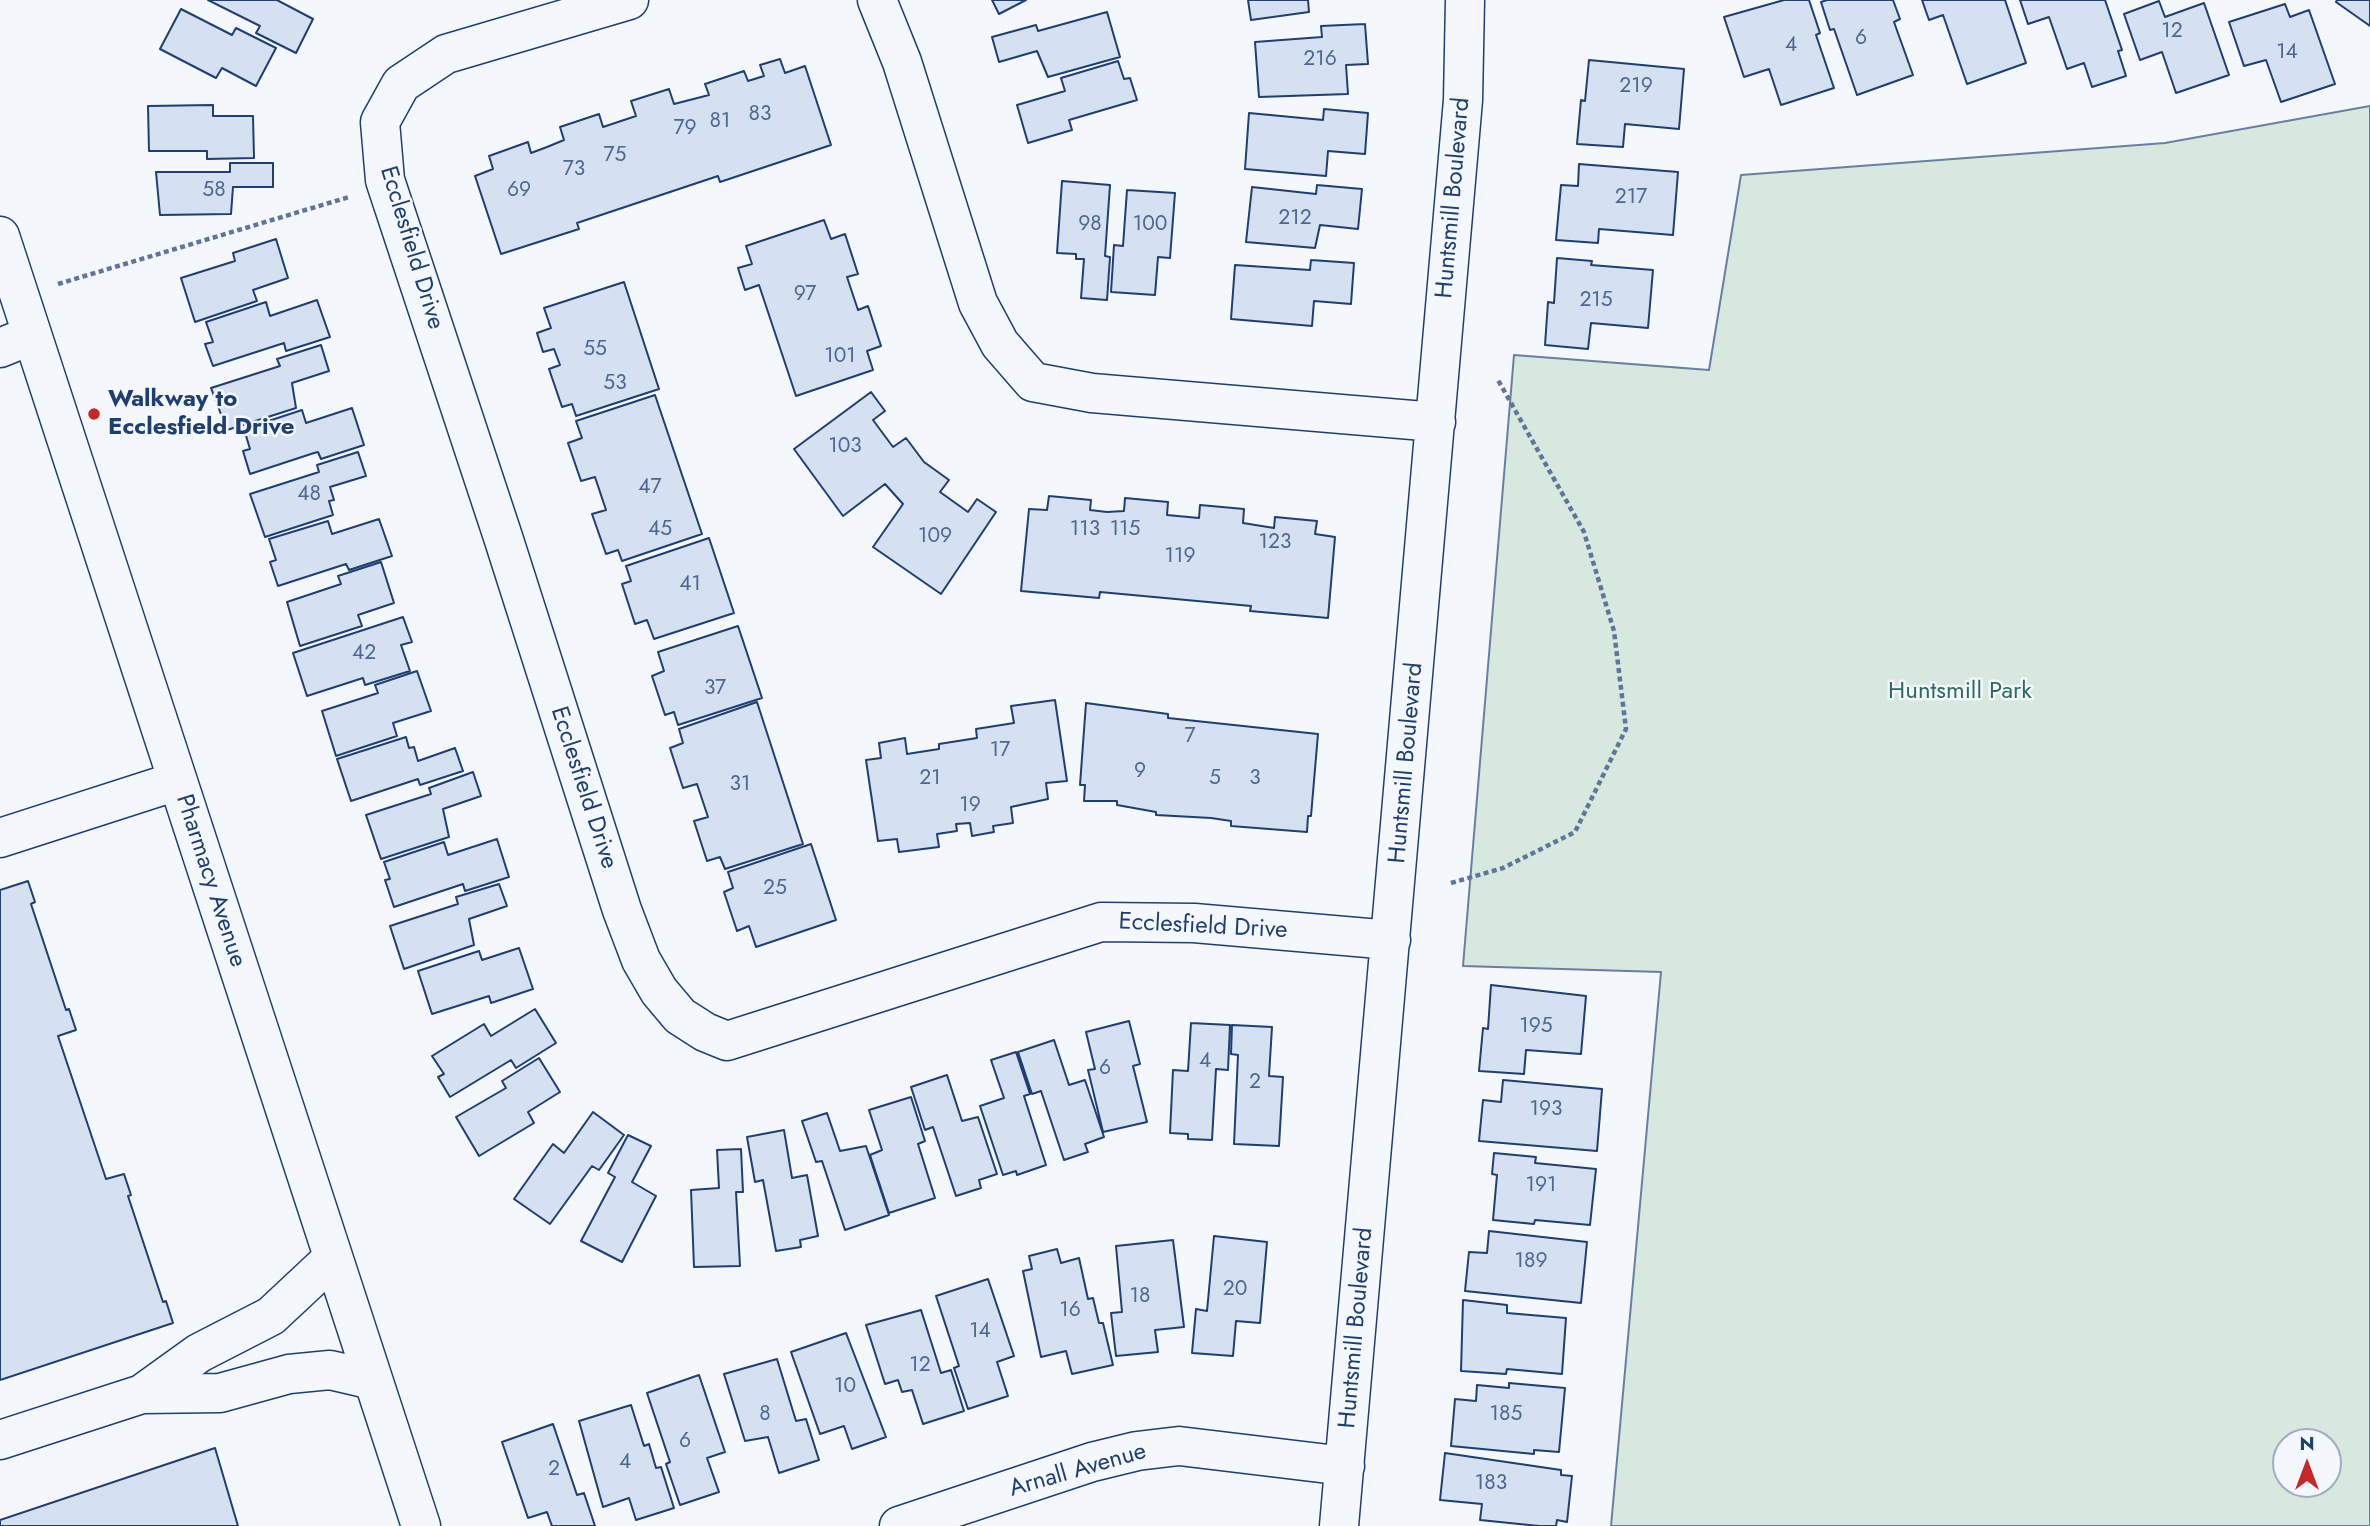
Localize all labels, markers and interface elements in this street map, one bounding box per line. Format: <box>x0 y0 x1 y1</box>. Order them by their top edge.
house number: 12 <box>2161 19 2183 45</box>
house number: 6 <box>1855 26 1867 52</box>
house number: 4 <box>1785 33 1797 59</box>
house number: 14 <box>2276 40 2298 66</box>
house number: 216 <box>1303 47 1337 73</box>
house number: 219 <box>1619 74 1653 100</box>
street label: Huntsmill Boulevard <box>1431 96 1477 300</box>
house number: 83 <box>749 102 771 128</box>
house number: 81 <box>710 109 730 135</box>
house number: 79 <box>673 116 697 142</box>
house number: 75 <box>604 143 626 169</box>
house number: 73 <box>563 157 585 183</box>
street label: Ecclesfield Drive <box>373 163 449 333</box>
house number: 58 <box>202 178 226 204</box>
house number: 69 <box>507 178 531 204</box>
house number: 217 <box>1615 185 1647 211</box>
house number: 212 <box>1278 206 1312 232</box>
house number: 98 <box>1078 212 1102 238</box>
house number: 100 <box>1133 212 1167 238</box>
house number: 97 <box>794 282 816 308</box>
house number: 215 <box>1579 288 1613 314</box>
house number: 55 <box>583 337 607 363</box>
house number: 101 <box>824 344 856 370</box>
house number: 53 <box>603 371 627 397</box>
place label: Walkway to Ecclesfield Drive <box>108 386 295 442</box>
marker: Walkway to Ecclesfield Drive <box>86 406 102 422</box>
house number: 103 <box>828 434 862 460</box>
house number: 47 <box>638 475 662 501</box>
house number: 48 <box>297 482 321 508</box>
house number: 45 <box>648 517 672 543</box>
house number: 113 <box>1070 517 1100 543</box>
house number: 115 <box>1110 517 1140 543</box>
house number: 109 <box>918 524 952 550</box>
house number: 123 <box>1259 530 1291 556</box>
house number: 119 <box>1165 544 1195 570</box>
house number: 41 <box>679 572 701 598</box>
house number: 42 <box>352 641 376 667</box>
street label: Huntsmill Boulevard <box>1384 661 1430 865</box>
house number: 37 <box>704 676 726 702</box>
park label: Huntsmill Park <box>1888 678 2032 706</box>
street label: Ecclesfield Drive <box>543 703 623 873</box>
house number: 7 <box>1184 724 1196 750</box>
house number: 17 <box>990 738 1010 764</box>
house number: 9 <box>1134 759 1146 785</box>
house number: 21 <box>919 766 941 792</box>
house number: 5 <box>1209 766 1221 792</box>
house number: 3 <box>1249 766 1261 792</box>
house number: 31 <box>730 772 750 798</box>
street label: Pharmacy Avenue <box>169 791 251 971</box>
house number: 19 <box>959 793 981 819</box>
house number: 25 <box>763 876 787 902</box>
street label: Ecclesfield Drive <box>1118 908 1288 946</box>
house number: 195 <box>1519 1014 1553 1040</box>
house number: 4 <box>1199 1049 1211 1075</box>
house number: 6 <box>1099 1056 1111 1082</box>
house number: 2 <box>1249 1070 1261 1096</box>
house number: 193 <box>1529 1097 1563 1123</box>
house number: 191 <box>1526 1173 1556 1199</box>
street label: Huntsmill Boulevard <box>1334 1226 1380 1430</box>
house number: 189 <box>1514 1249 1548 1275</box>
house number: 20 <box>1223 1277 1247 1303</box>
house number: 18 <box>1130 1284 1150 1310</box>
house number: 16 <box>1059 1298 1081 1324</box>
house number: 14 <box>969 1319 991 1345</box>
house number: 12 <box>909 1353 931 1379</box>
house number: 10 <box>834 1374 856 1400</box>
house number: 8 <box>759 1402 771 1428</box>
house number: 185 <box>1490 1402 1522 1428</box>
north arrow <box>2272 1428 2342 1498</box>
house number: 6 <box>679 1429 691 1455</box>
text: N <box>2299 1430 2315 1457</box>
street label: Arnall Avenue <box>1006 1438 1150 1504</box>
house number: 4 <box>619 1450 631 1476</box>
house number: 2 <box>548 1457 560 1483</box>
house number: 183 <box>1475 1471 1507 1497</box>

